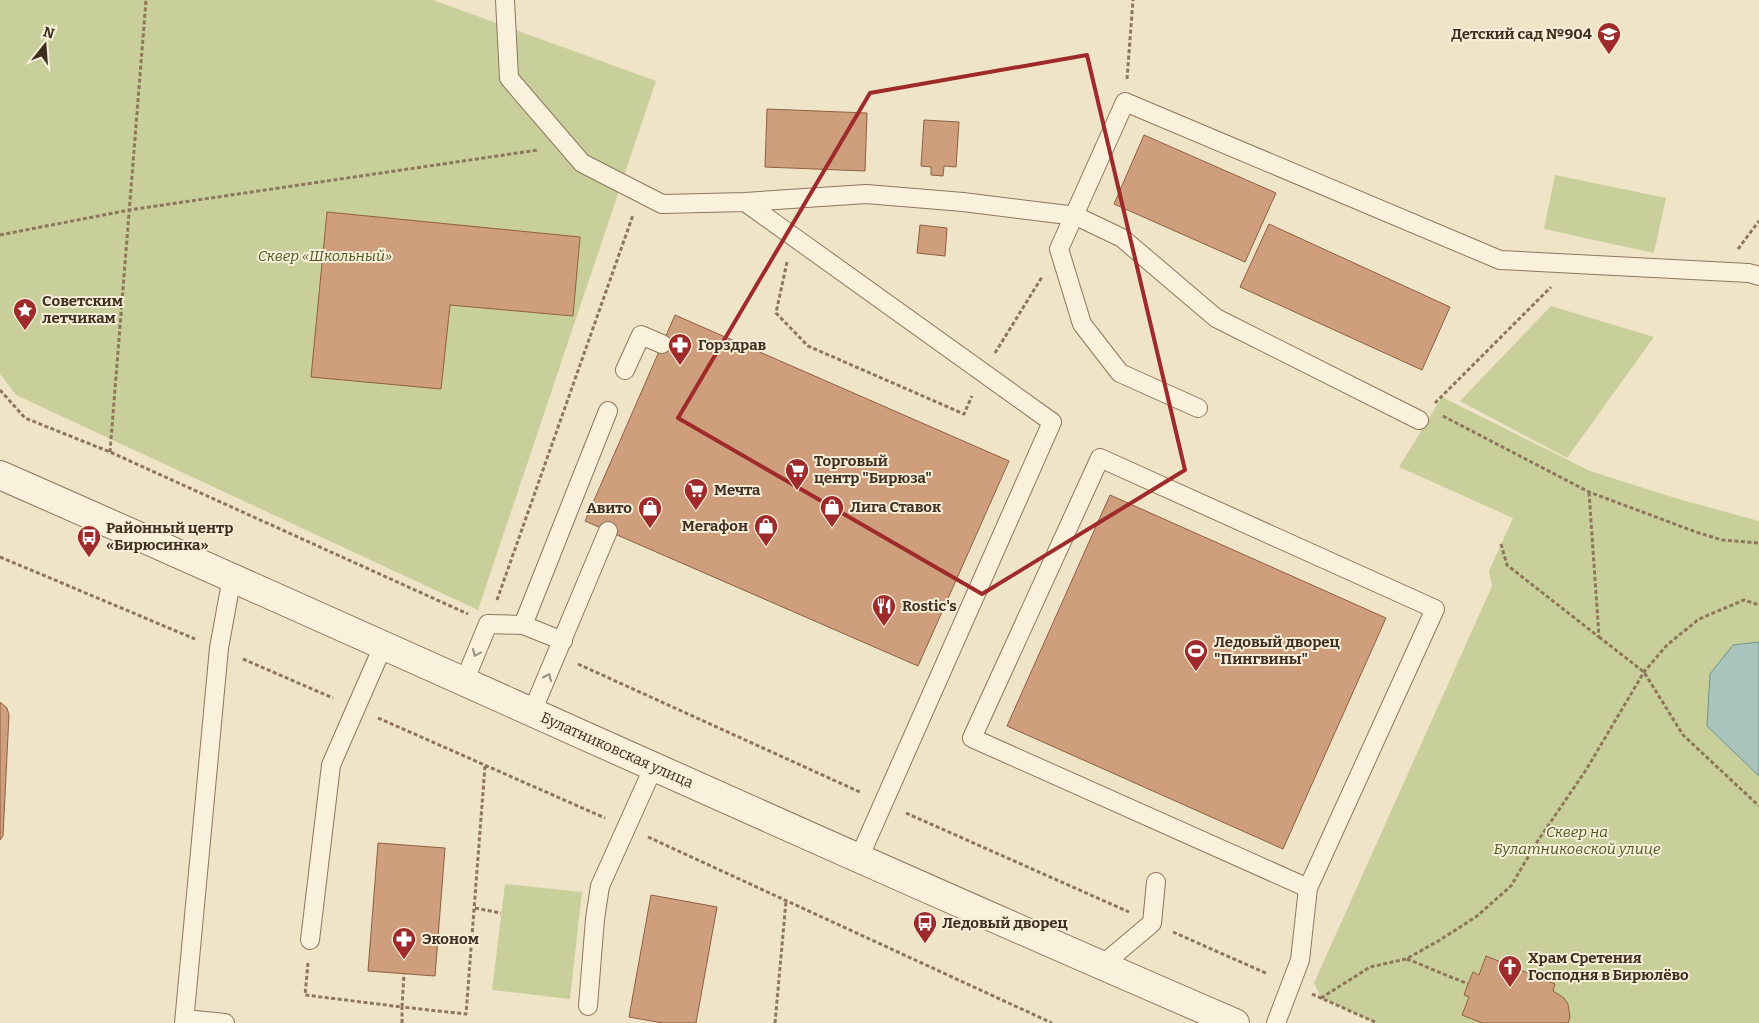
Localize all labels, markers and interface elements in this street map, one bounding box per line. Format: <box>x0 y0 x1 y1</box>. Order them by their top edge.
north arrow <box>20 20 70 70</box>
school or university icon: Детский сад №904 <box>1596 21 1622 55</box>
text: N <box>41 23 56 43</box>
place label: Детский сад №904 <box>1451 25 1592 43</box>
park label: Сквер «Школьный» <box>258 247 392 265</box>
place label: Cоветским летчикам <box>42 292 123 327</box>
place icon: Cоветским летчикам <box>12 297 38 331</box>
pharmacy icon: Горздрав <box>667 332 693 366</box>
place label: Горздрав <box>698 336 767 354</box>
place label: Торговый центр "Бирюза" <box>814 452 932 487</box>
supermarket icon: Торговый центр "Бирюза" <box>784 457 810 491</box>
supermarket icon: Мечта <box>683 477 709 511</box>
place label: Мечта <box>714 481 761 499</box>
shop icon: Лига Ставок <box>819 494 845 528</box>
shop icon: Авито <box>637 495 663 529</box>
place label: Лига Ставок <box>850 498 942 516</box>
place label: Авито <box>586 499 632 517</box>
shop icon: Мегафон <box>753 513 779 547</box>
place label: Мегафон <box>682 517 748 535</box>
place label: Районный центр «Бирюсинка» <box>106 519 233 554</box>
bus stop icon: Районный центр «Бирюсинка» <box>76 524 102 558</box>
restaurant icon: Rostic's <box>871 593 897 627</box>
place label: Rostic's <box>902 597 957 615</box>
place label: Ледовый дворец "Пингвины" <box>1214 633 1340 668</box>
sports icon: Ледовый дворец "Пингвины" <box>1183 638 1209 672</box>
one-way arrow <box>472 648 483 657</box>
one-way arrow <box>541 673 552 682</box>
street label: Булатниковская улица <box>538 708 696 792</box>
park label: Сквер на Булатниковской улице <box>1494 823 1661 858</box>
bus stop icon: Ледовый дворец <box>912 910 938 944</box>
place label: Ледовый дворец <box>942 914 1068 932</box>
pharmacy icon: Эконом <box>391 926 417 960</box>
place label: Эконом <box>422 930 479 948</box>
place label: Храм Сретения Господня в Бирюлёво <box>1528 949 1689 984</box>
church icon: Храм Сретения Господня в Бирюлёво <box>1497 954 1523 988</box>

